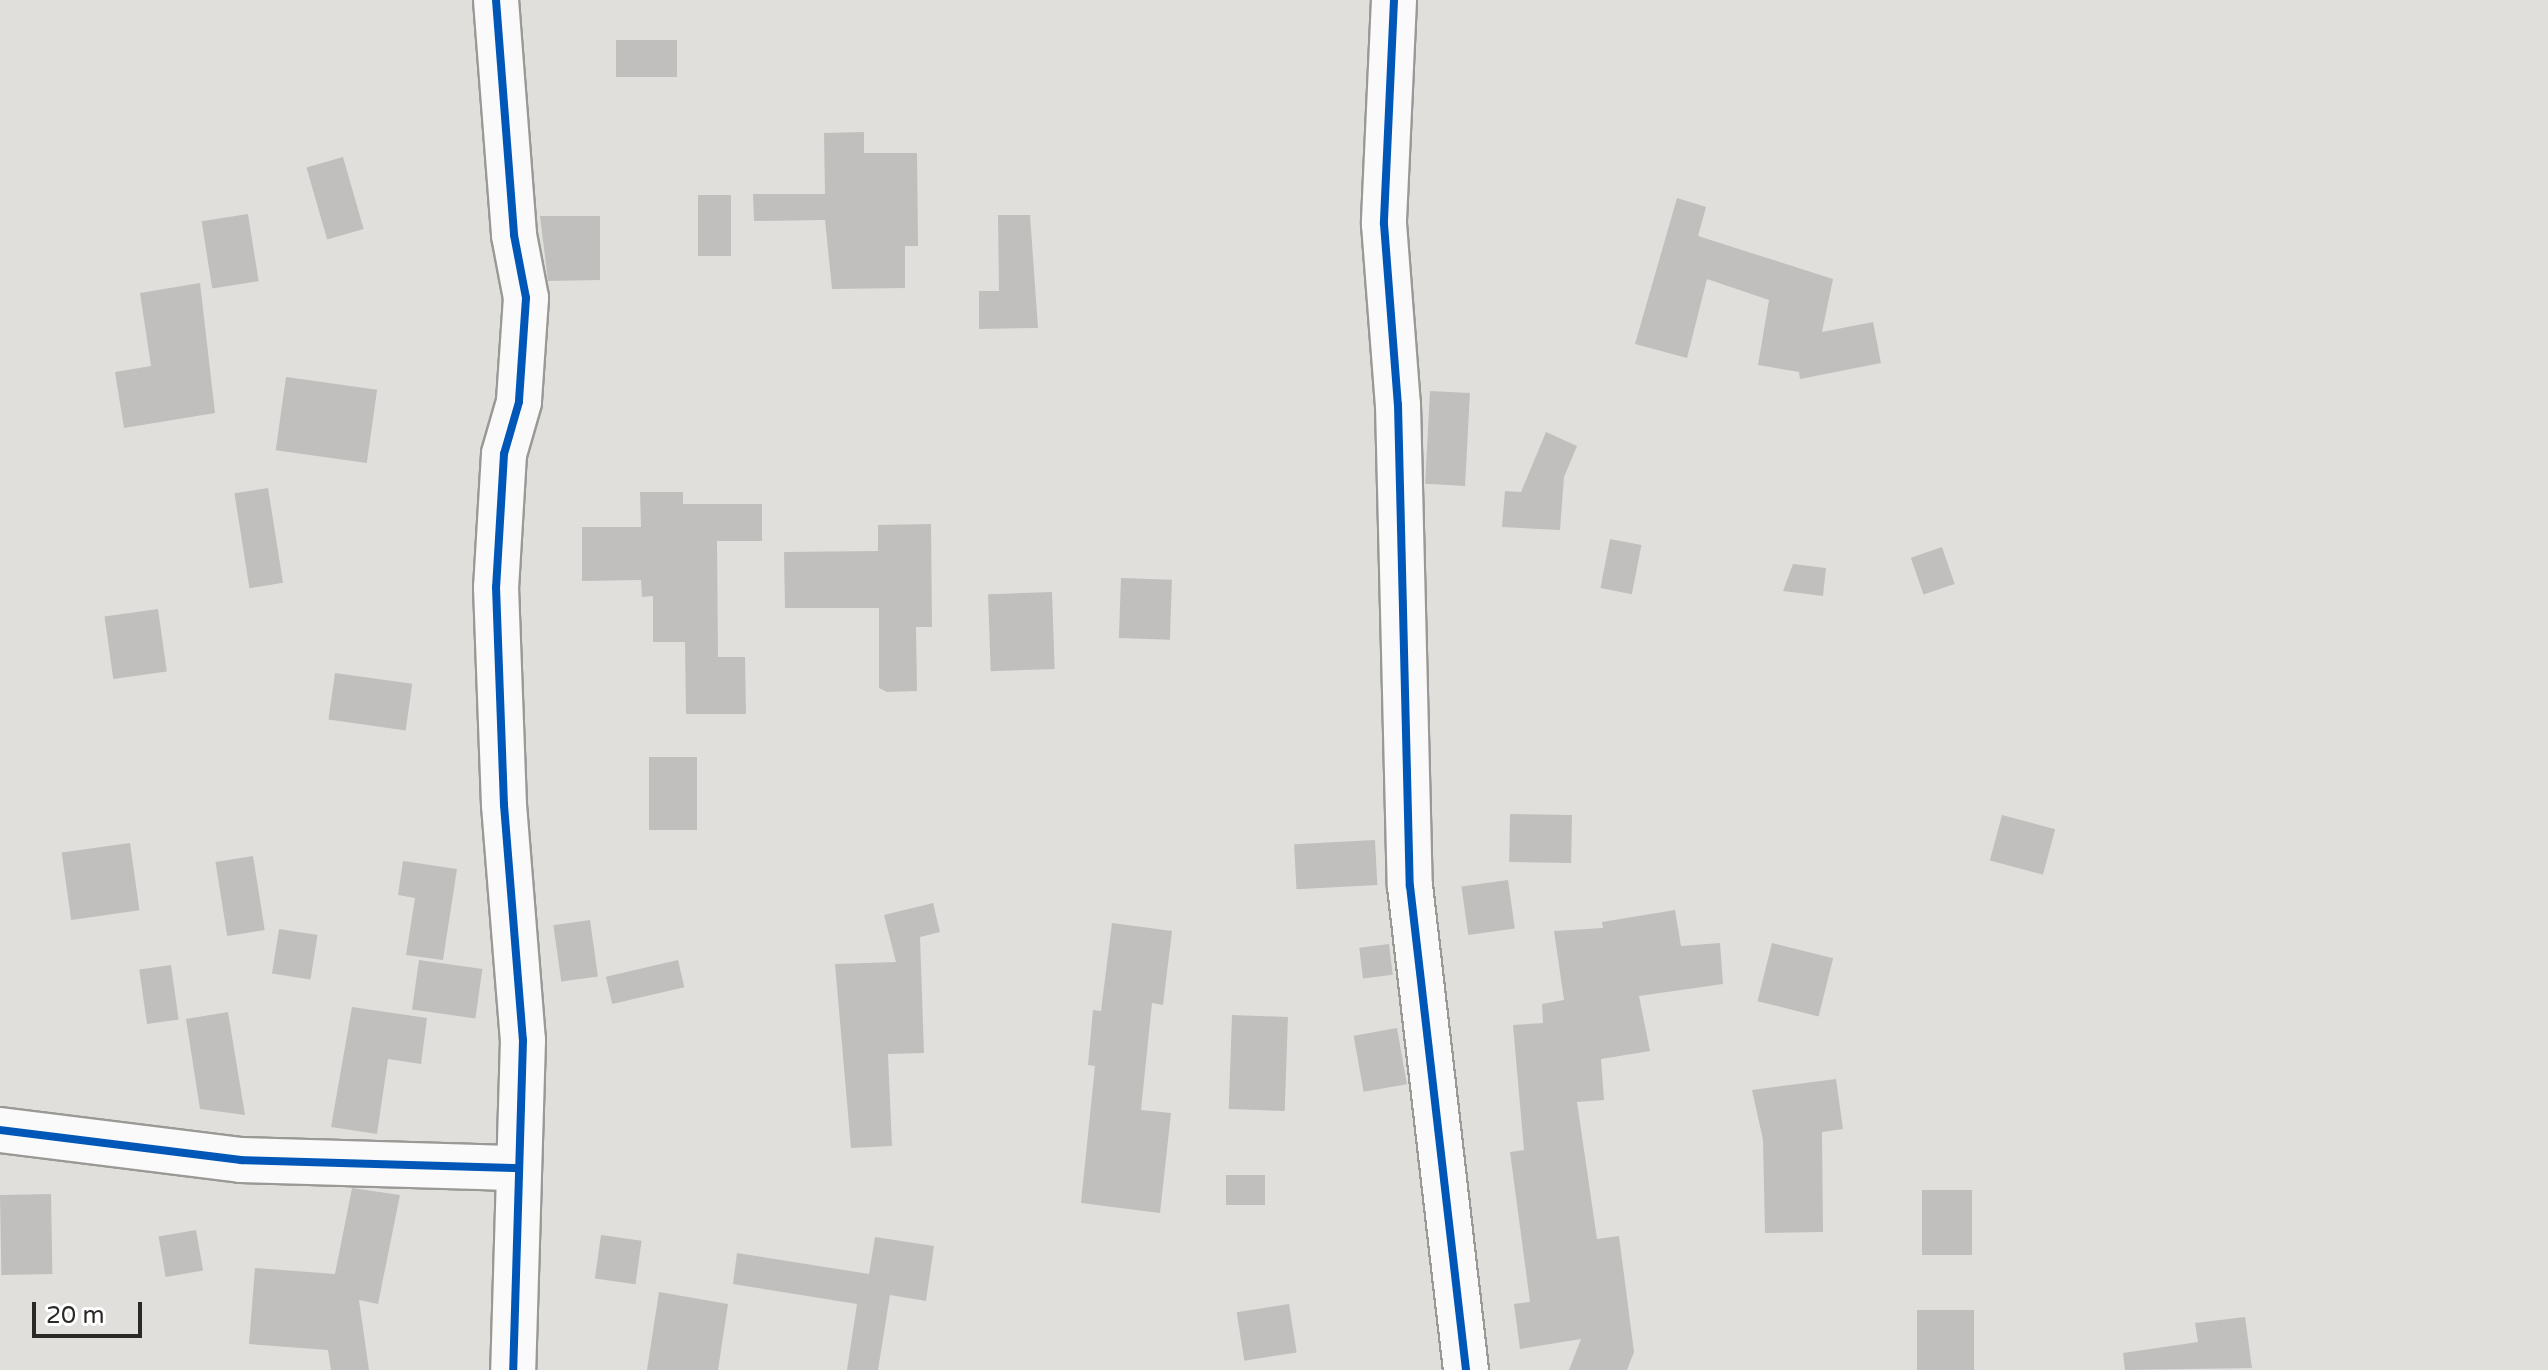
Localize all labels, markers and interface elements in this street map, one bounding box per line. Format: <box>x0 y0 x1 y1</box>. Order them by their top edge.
scale bar <box>36 1286 146 1336</box>
text: 20 m <box>46 1301 104 1330</box>

